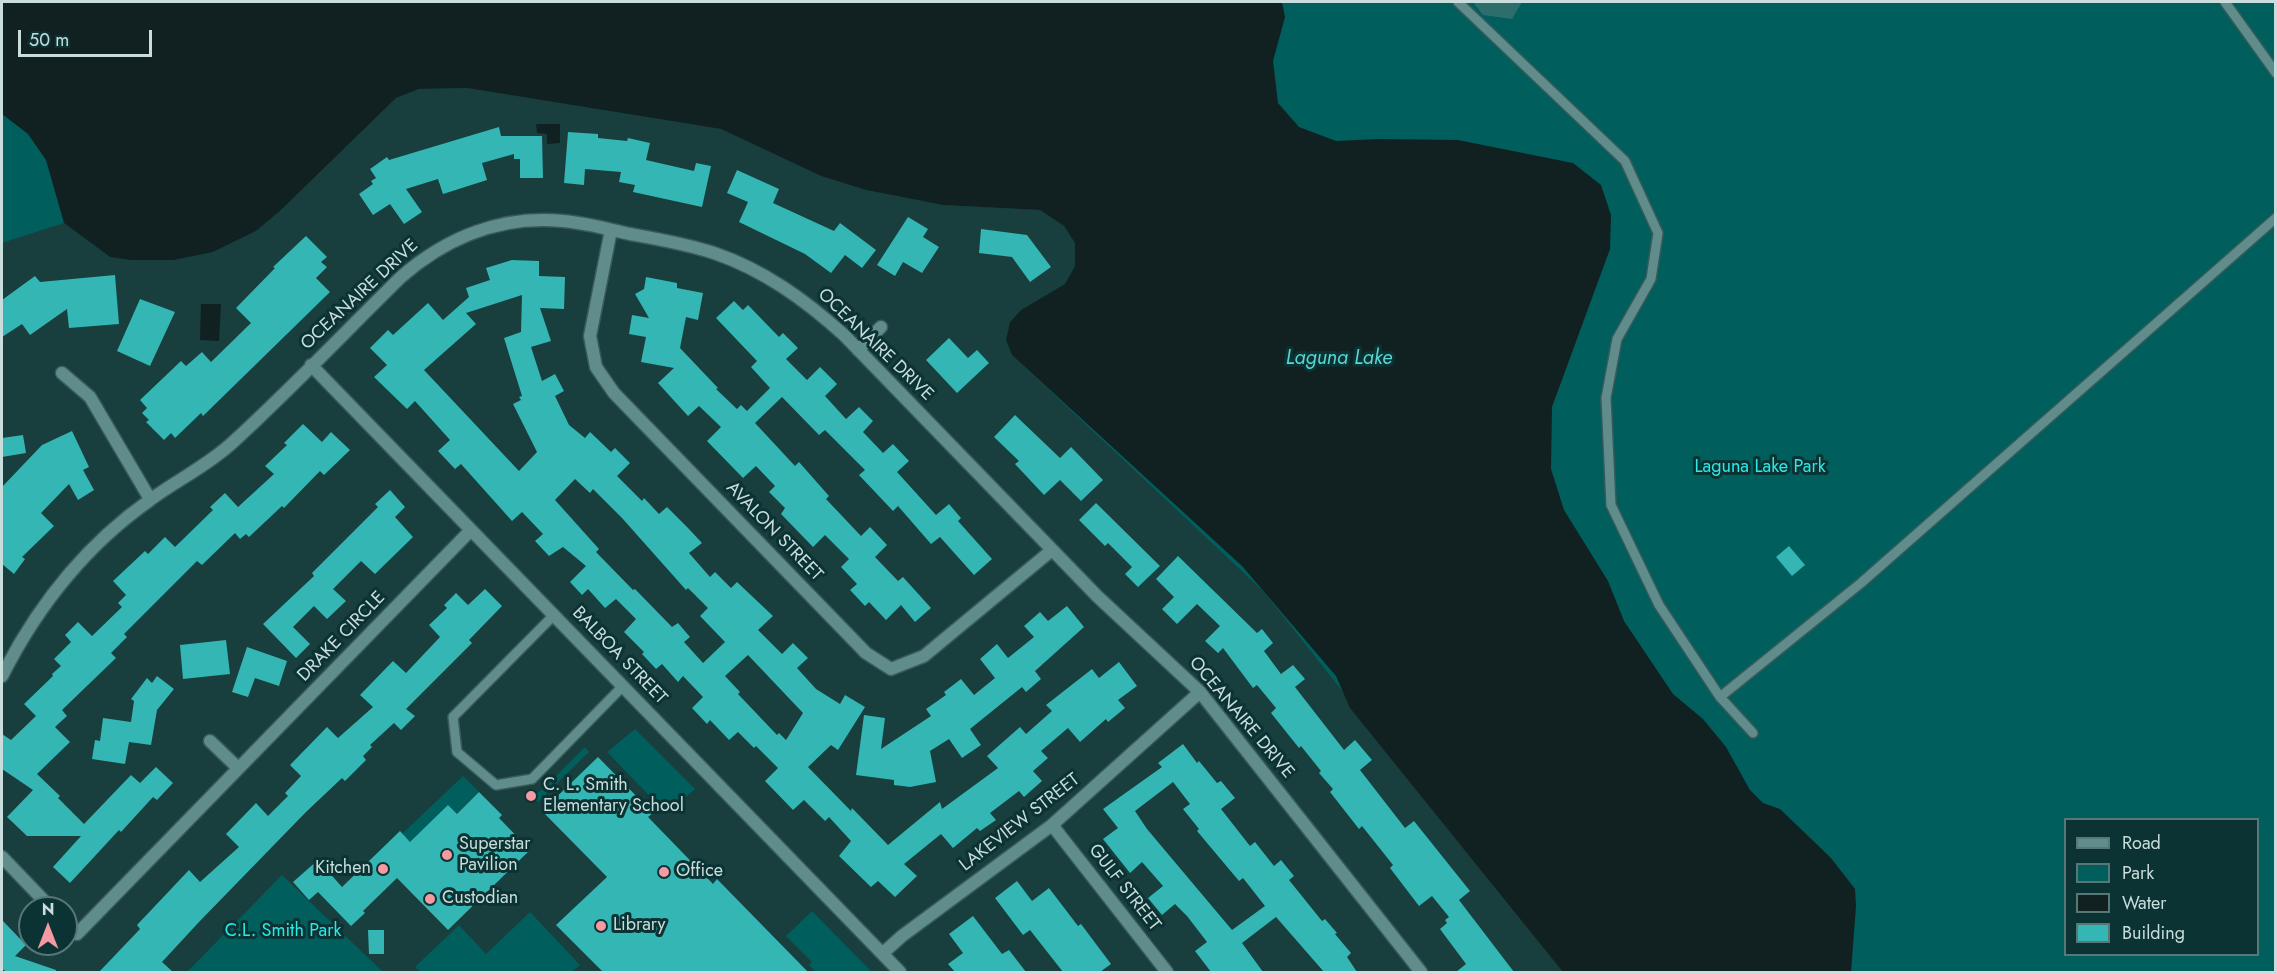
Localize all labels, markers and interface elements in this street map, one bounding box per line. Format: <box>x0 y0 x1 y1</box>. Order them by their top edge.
scale bar <box>21 18 154 56</box>
text: 50 m <box>29 27 69 53</box>
street label: OCEANAIRE DRIVE <box>297 235 423 355</box>
street label: OCEANAIRE DRIVE <box>813 284 937 406</box>
water label: Laguna Lake <box>1286 347 1392 371</box>
park label: Laguna Lake Park <box>1694 457 1826 479</box>
street label: AVALON STREET <box>721 478 827 586</box>
street label: DRAKE CIRCLE <box>294 587 390 687</box>
street label: BALBOA STREET <box>567 603 671 709</box>
street label: OCEANAIRE DRIVE <box>1184 653 1298 783</box>
street label: LAKEVIEW STREET <box>956 769 1084 877</box>
place label: C. L. Smith Elementary School <box>543 775 684 818</box>
marker: C. L. Smith Elementary School <box>524 789 538 803</box>
legend <box>2064 818 2259 956</box>
text: Road <box>2122 830 2161 856</box>
place label: Superstar Pavilion <box>459 834 530 876</box>
street label: GULF STREET <box>1083 840 1165 936</box>
marker: Superstar Pavilion <box>440 848 454 862</box>
place label: Kitchen <box>315 858 371 880</box>
text: Park <box>2122 860 2154 886</box>
place label: Office <box>676 861 723 883</box>
marker: Kitchen <box>376 862 390 876</box>
marker: Office <box>657 865 671 879</box>
place label: Custodian <box>442 888 518 910</box>
text: Water <box>2122 890 2166 916</box>
marker: Custodian <box>423 892 437 906</box>
north arrow <box>18 896 78 956</box>
text: N <box>42 898 54 921</box>
place label: Library <box>613 915 666 937</box>
marker: Library <box>594 919 608 933</box>
text: Building <box>2122 920 2185 946</box>
park label: C.L. Smith Park <box>225 921 341 943</box>

